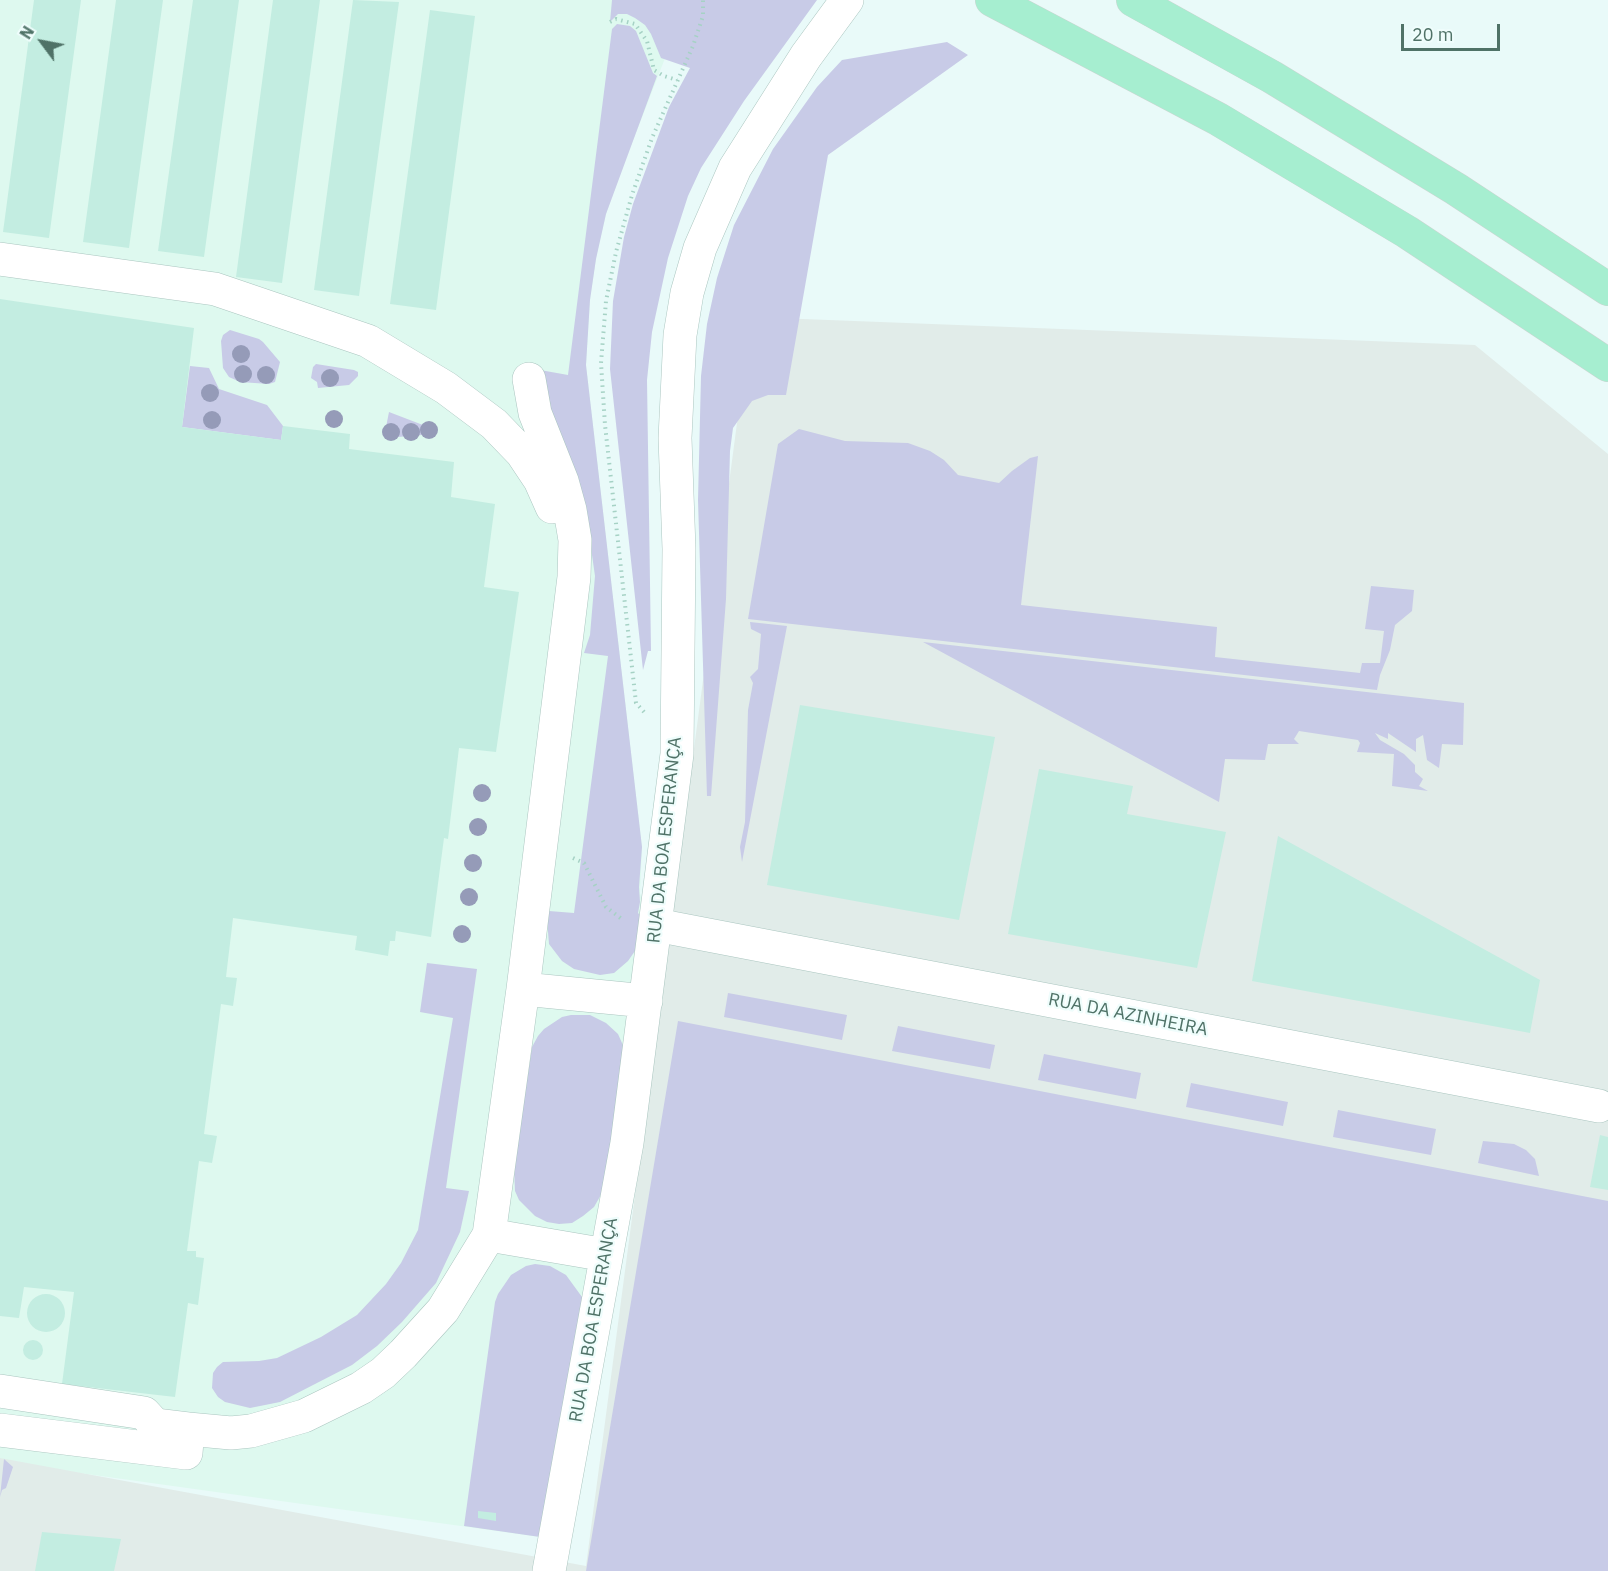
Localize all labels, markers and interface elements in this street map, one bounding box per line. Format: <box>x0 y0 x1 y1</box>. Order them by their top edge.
north arrow <box>12 12 72 72</box>
scale bar <box>1404 12 1503 50</box>
text: N <box>15 22 38 43</box>
text: 20 m <box>1412 23 1454 46</box>
street label: RUA DA BOA ESPERANÇA <box>643 736 687 944</box>
street label: RUA DA AZINHEIRA <box>1046 989 1210 1041</box>
street label: RUA DA BOA ESPERANÇA <box>565 1216 623 1424</box>

